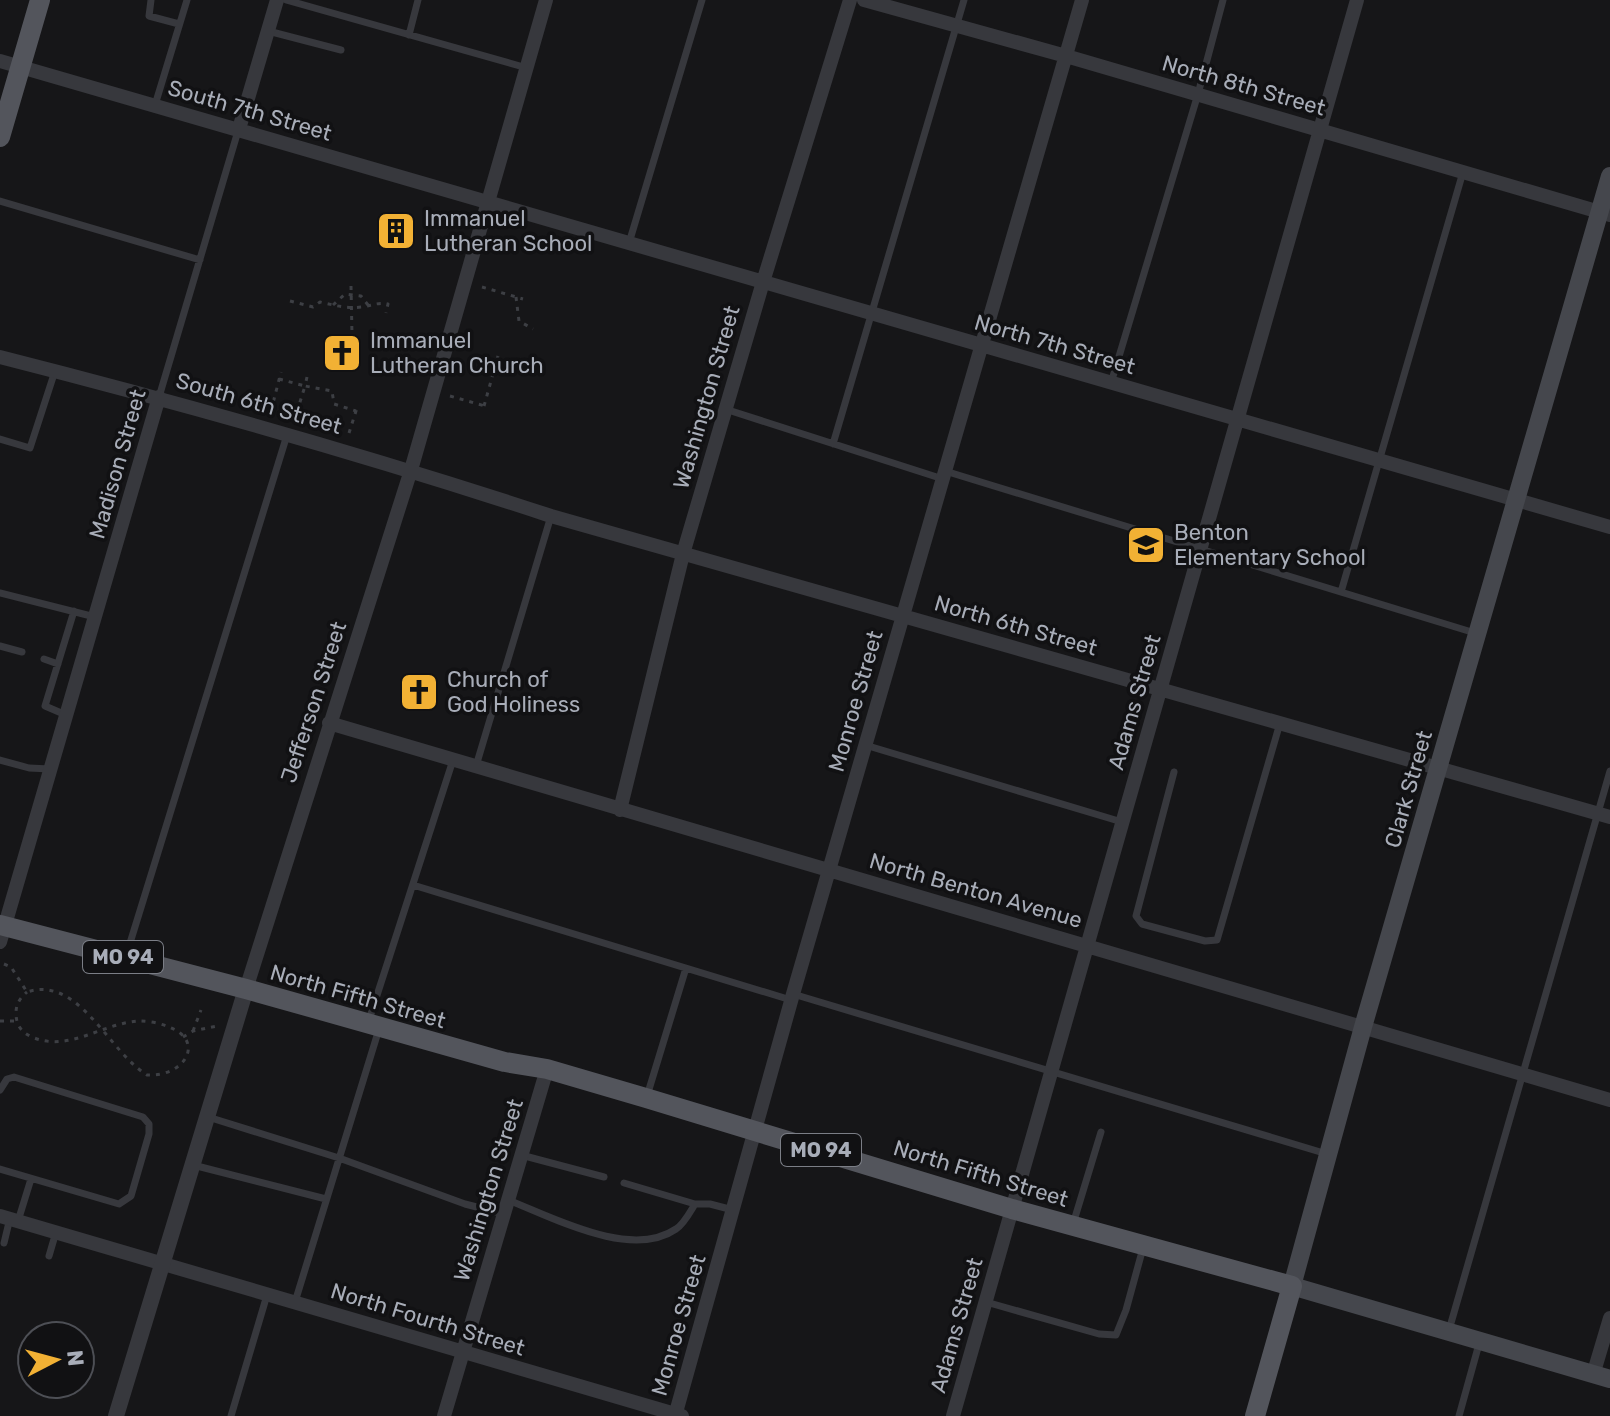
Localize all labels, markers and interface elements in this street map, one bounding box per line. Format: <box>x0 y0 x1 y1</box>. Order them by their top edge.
street label: North 8th Street <box>1159 49 1329 122</box>
street label: South 7th Street <box>165 74 335 147</box>
place label: Immanuel Lutheran School <box>424 205 592 257</box>
building icon: Immanuel Lutheran School <box>375 210 417 252</box>
street label: Washington Street <box>667 302 746 492</box>
street label: North 7th Street <box>971 309 1139 380</box>
place label: Immanuel Lutheran Church <box>370 327 544 379</box>
church icon: Immanuel Lutheran Church <box>321 332 363 374</box>
street label: South 6th Street <box>173 367 345 440</box>
street label: Madison Street <box>83 386 152 542</box>
place label: Benton Elementary School <box>1174 519 1366 571</box>
school or university icon: Benton Elementary School <box>1125 524 1167 566</box>
street label: North 6th Street <box>931 589 1101 662</box>
street label: Jefferson Street <box>275 618 352 786</box>
street label: Monroe Street <box>822 627 889 775</box>
street label: Adams Street <box>1102 631 1167 773</box>
place label: Church of God Holiness <box>447 666 580 718</box>
church icon: Church of God Holiness <box>398 671 440 713</box>
street label: Clark Street <box>1379 727 1438 851</box>
street label: North Benton Avenue <box>866 847 1085 934</box>
road number: MO 94 <box>83 941 163 973</box>
street label: North Fifth Street <box>267 959 449 1035</box>
street label: Washington Street <box>448 1095 529 1285</box>
road number: MO 94 <box>781 1134 861 1166</box>
street label: North Fifth Street <box>890 1134 1072 1213</box>
street label: Monroe Street <box>645 1251 712 1399</box>
street label: Adams Street <box>924 1254 989 1396</box>
street label: North Fourth Street <box>328 1277 529 1362</box>
north arrow <box>16 1320 96 1400</box>
text: N <box>61 1349 90 1367</box>

